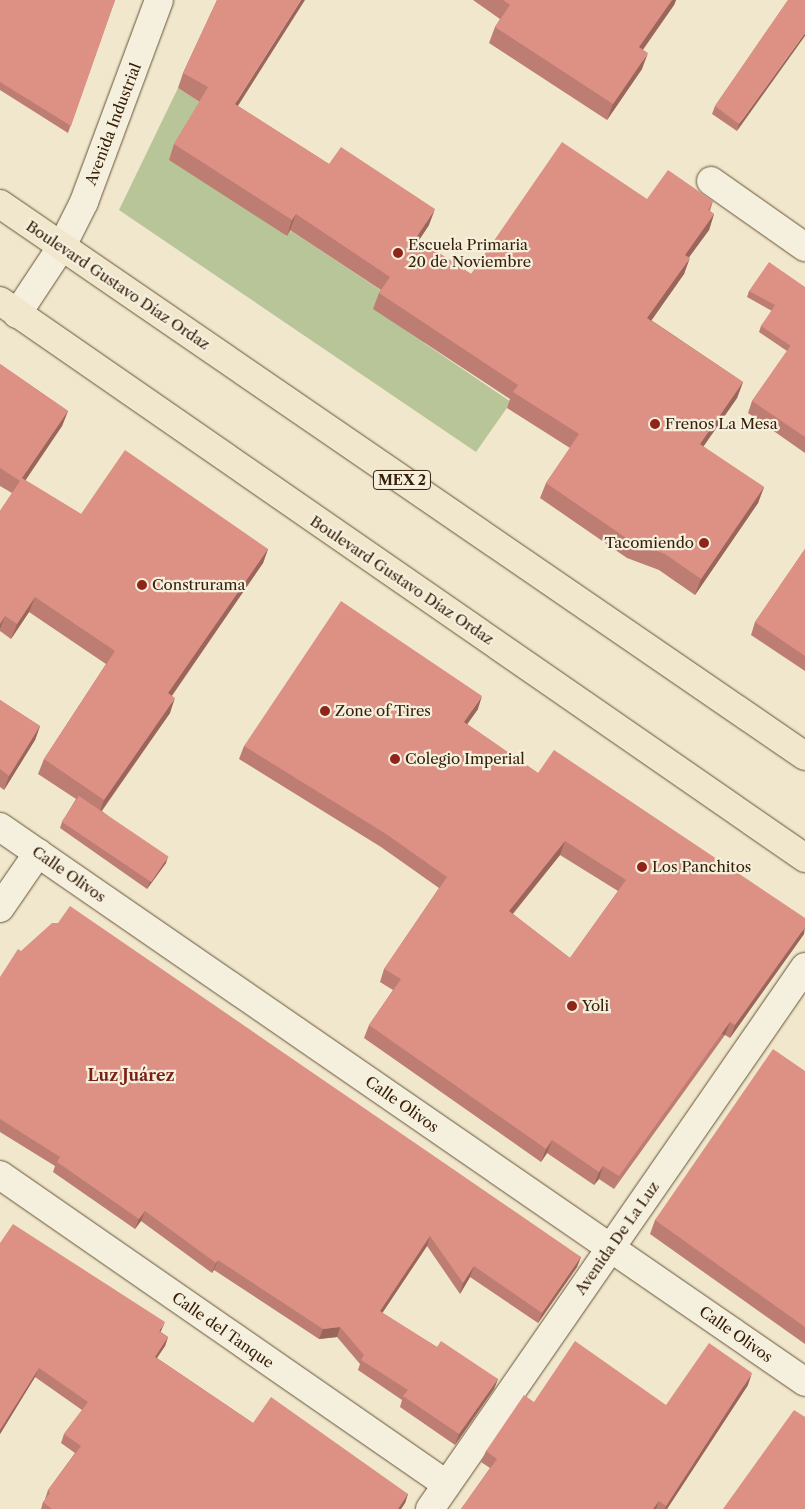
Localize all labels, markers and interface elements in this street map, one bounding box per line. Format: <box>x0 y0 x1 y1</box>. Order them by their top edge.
street label: Avenida Industrial <box>81 60 145 188</box>
street label: Boulevard Gustavo Díaz Ordaz <box>23 217 213 353</box>
place label: Escuela Primaria 20 de Noviembre <box>408 235 531 270</box>
marker: Escuela Primaria 20 de Noviembre <box>392 247 404 259</box>
place label: Frenos La Mesa <box>665 415 778 433</box>
marker: Frenos La Mesa <box>649 418 661 430</box>
road number: MEX 2 <box>372 468 432 492</box>
street label: Boulevard Gustavo Díaz Ordaz <box>307 512 497 648</box>
place label: Tacomiendo <box>605 534 694 552</box>
marker: Tacomiendo <box>698 537 710 549</box>
place label: Construrama <box>152 576 245 594</box>
marker: Construrama <box>136 579 148 591</box>
place label: Zone of Tires <box>335 702 431 720</box>
marker: Zone of Tires <box>319 705 331 717</box>
place label: Colegio Imperial <box>405 750 525 768</box>
marker: Colegio Imperial <box>389 753 401 765</box>
street label: Calle Olivos <box>29 842 109 906</box>
place label: Los Panchitos <box>652 858 751 876</box>
marker: Los Panchitos <box>636 861 648 873</box>
place label: Yoli <box>582 997 609 1015</box>
marker: Yoli <box>566 1000 578 1012</box>
district label: Luz Juárez <box>88 1065 174 1085</box>
street label: Calle Olivos <box>362 1072 442 1136</box>
street label: Avenida De La Luz <box>571 1178 663 1298</box>
street label: Calle del Tanque <box>168 1288 278 1372</box>
street label: Calle Olivos <box>696 1302 776 1366</box>

